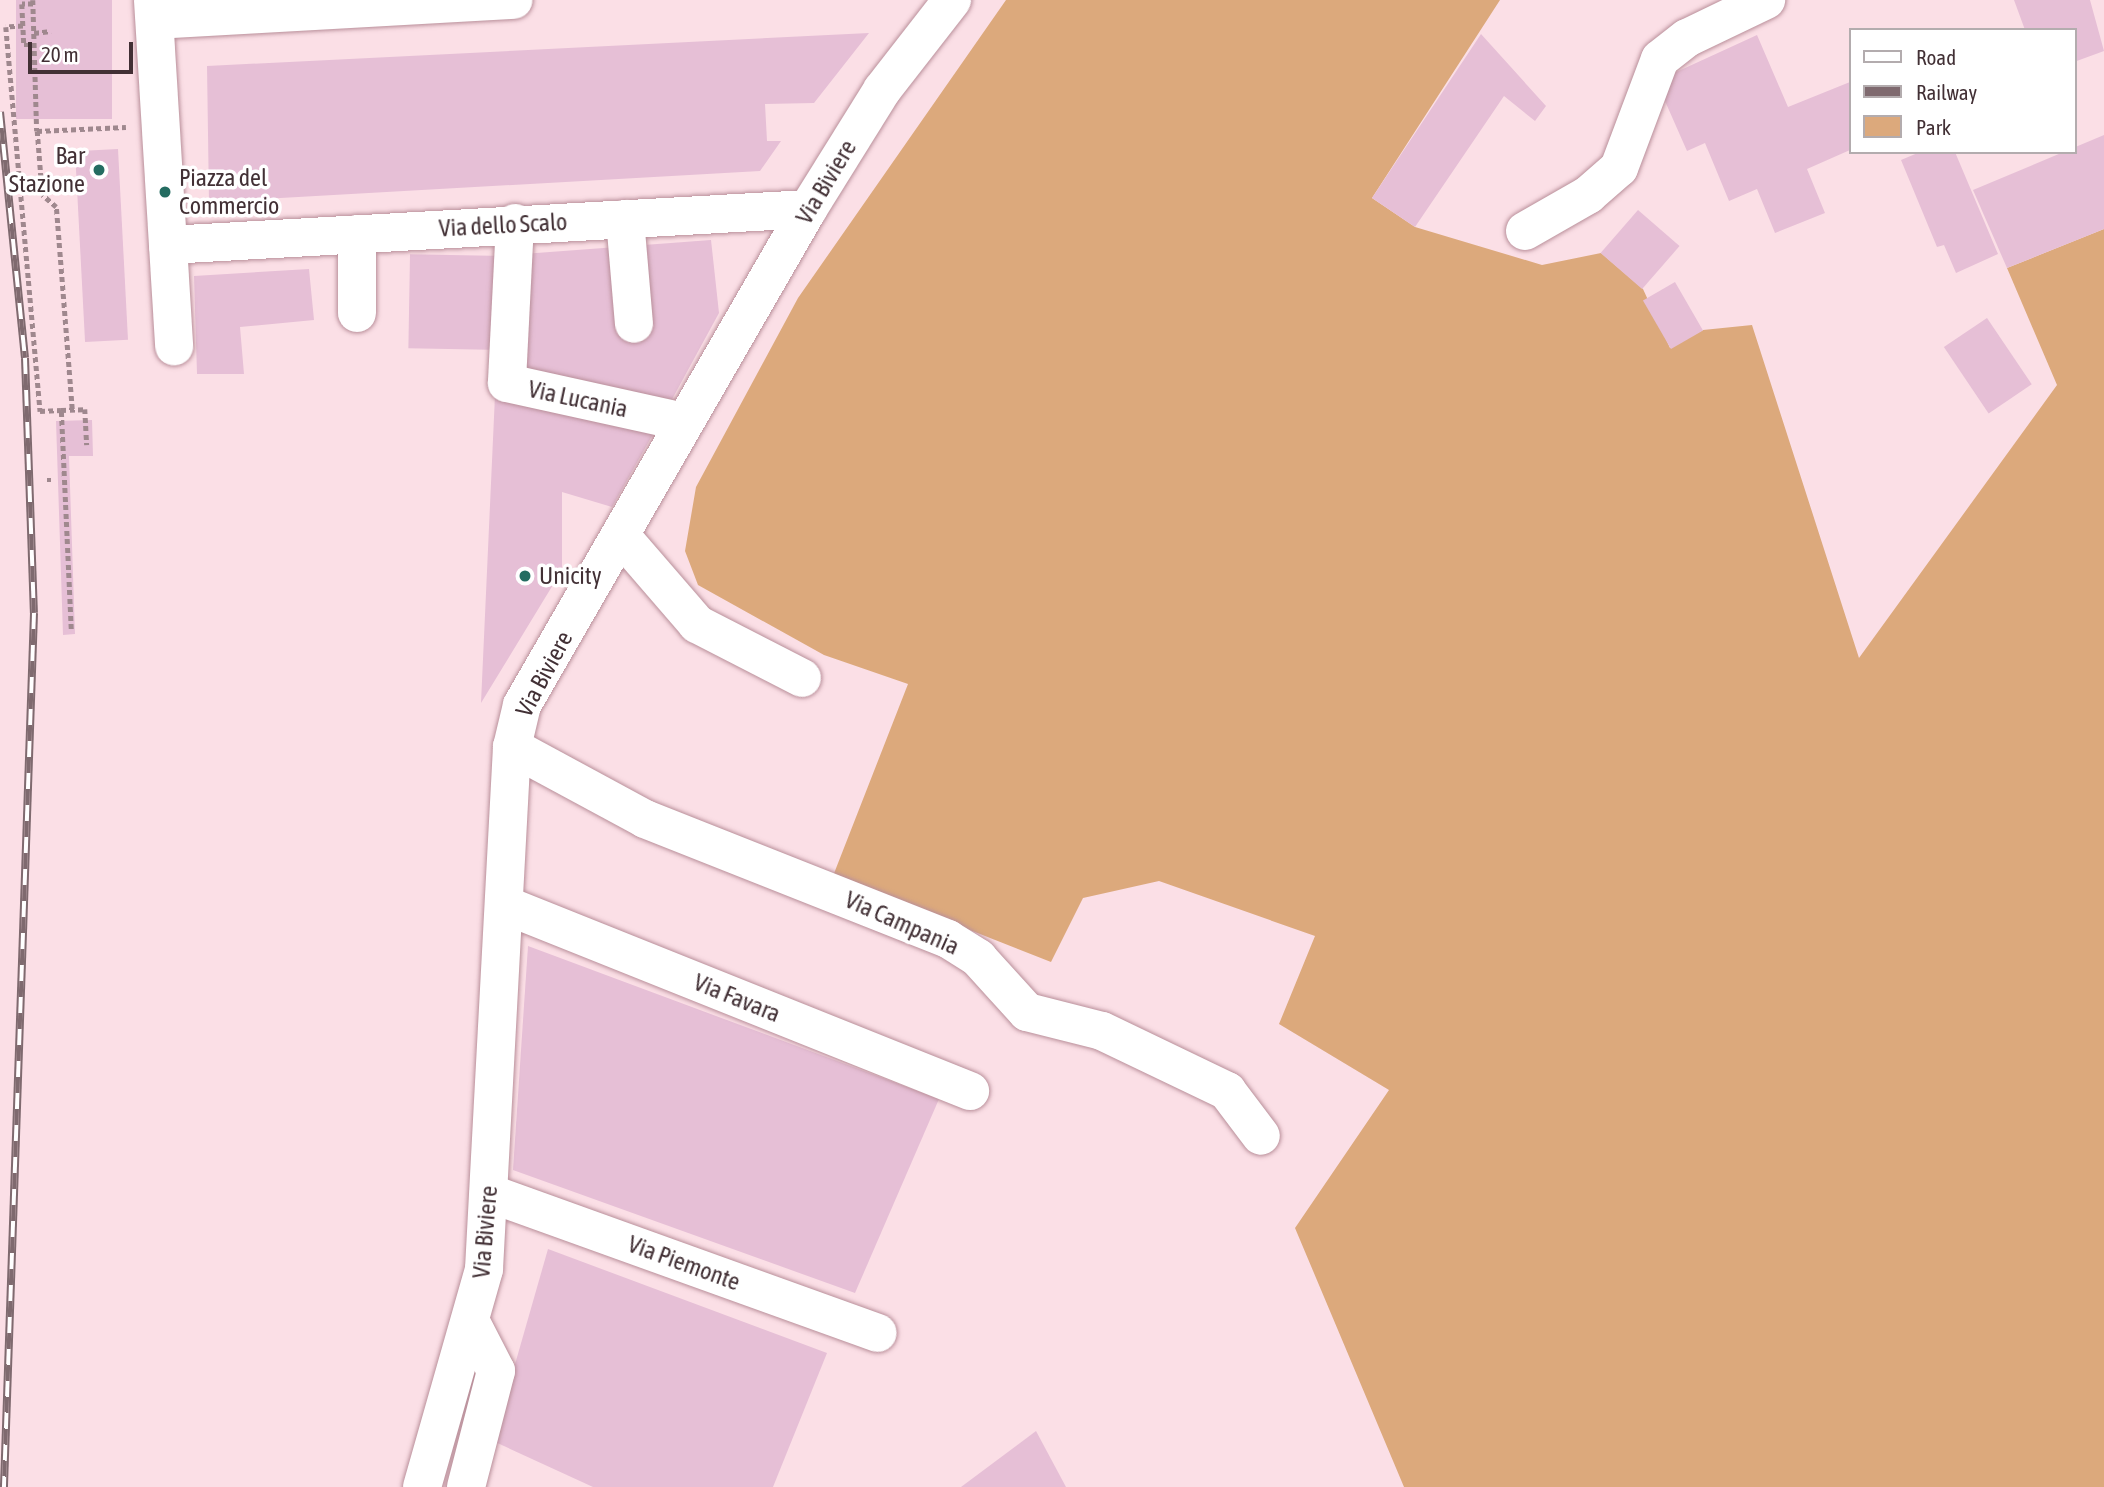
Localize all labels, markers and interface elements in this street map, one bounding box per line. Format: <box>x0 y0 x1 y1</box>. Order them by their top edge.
scale bar <box>32 28 136 72</box>
legend <box>1848 28 2076 154</box>
text: 20 m <box>41 42 79 66</box>
text: Road <box>1916 45 1956 69</box>
text: Railway <box>1916 80 1977 104</box>
text: Park <box>1916 115 1951 139</box>
street label: Via Biviere <box>790 135 862 229</box>
place label: Bar Stazione <box>9 142 85 198</box>
marker: Bar Stazione <box>91 162 107 178</box>
place label: Piazza del Commercio <box>179 164 279 220</box>
marker: Piazza del Commercio <box>157 184 173 200</box>
street label: Via dello Scalo <box>438 207 568 243</box>
street label: Via Lucania <box>526 374 630 424</box>
place label: Unicity <box>539 562 602 590</box>
marker: Unicity <box>517 568 533 584</box>
street label: Via Biviere <box>509 626 579 722</box>
street label: Via Campania <box>840 885 964 961</box>
street label: Via Favara <box>690 968 784 1028</box>
street label: Via Biviere <box>467 1184 503 1280</box>
street label: Via Piemonte <box>624 1229 744 1297</box>

